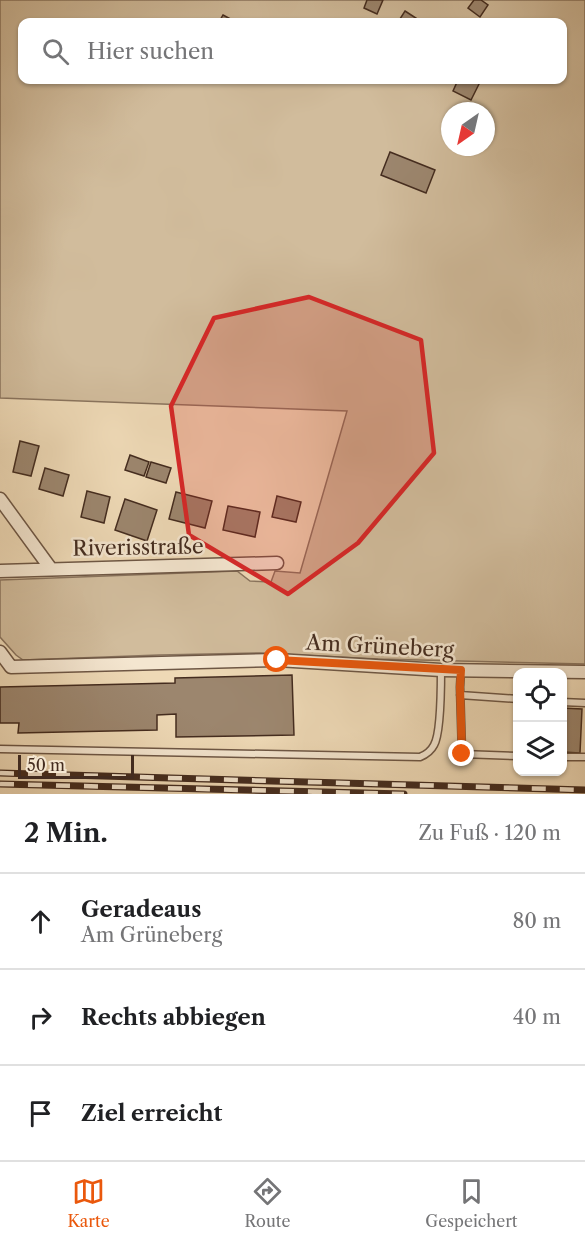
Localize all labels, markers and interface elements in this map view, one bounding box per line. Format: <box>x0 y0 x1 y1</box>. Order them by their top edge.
search box <box>18 18 567 84</box>
icon: search <box>39 35 72 68</box>
text: Hier suchen <box>87 38 214 65</box>
north arrow <box>441 102 495 156</box>
street label: Riverisstraße <box>72 533 204 561</box>
street label: Am Grüneberg <box>304 630 456 662</box>
route start <box>263 646 289 672</box>
map controls <box>513 668 567 776</box>
button: locate <box>513 668 567 722</box>
button: layers <box>513 722 567 776</box>
route end <box>448 740 474 766</box>
scale bar <box>18 752 134 780</box>
text: 50 m <box>27 755 65 775</box>
text: 2 Min. <box>24 817 108 849</box>
text: Zu Fuß · 120 m <box>418 821 561 845</box>
text: Geradeaus <box>81 896 201 923</box>
icon: ahead <box>24 905 57 938</box>
text: 80 m <box>513 909 561 933</box>
text: Am Grüneberg <box>81 923 222 947</box>
icon: right <box>24 1001 57 1034</box>
text: Rechts abbiegen <box>81 1004 266 1031</box>
text: 40 m <box>513 1005 561 1029</box>
icon: arrive <box>24 1097 57 1130</box>
text: Ziel erreicht <box>81 1100 222 1127</box>
tab: Karte <box>67 1175 110 1231</box>
tab: Route <box>245 1175 290 1231</box>
tab: Gespeichert <box>425 1175 518 1231</box>

